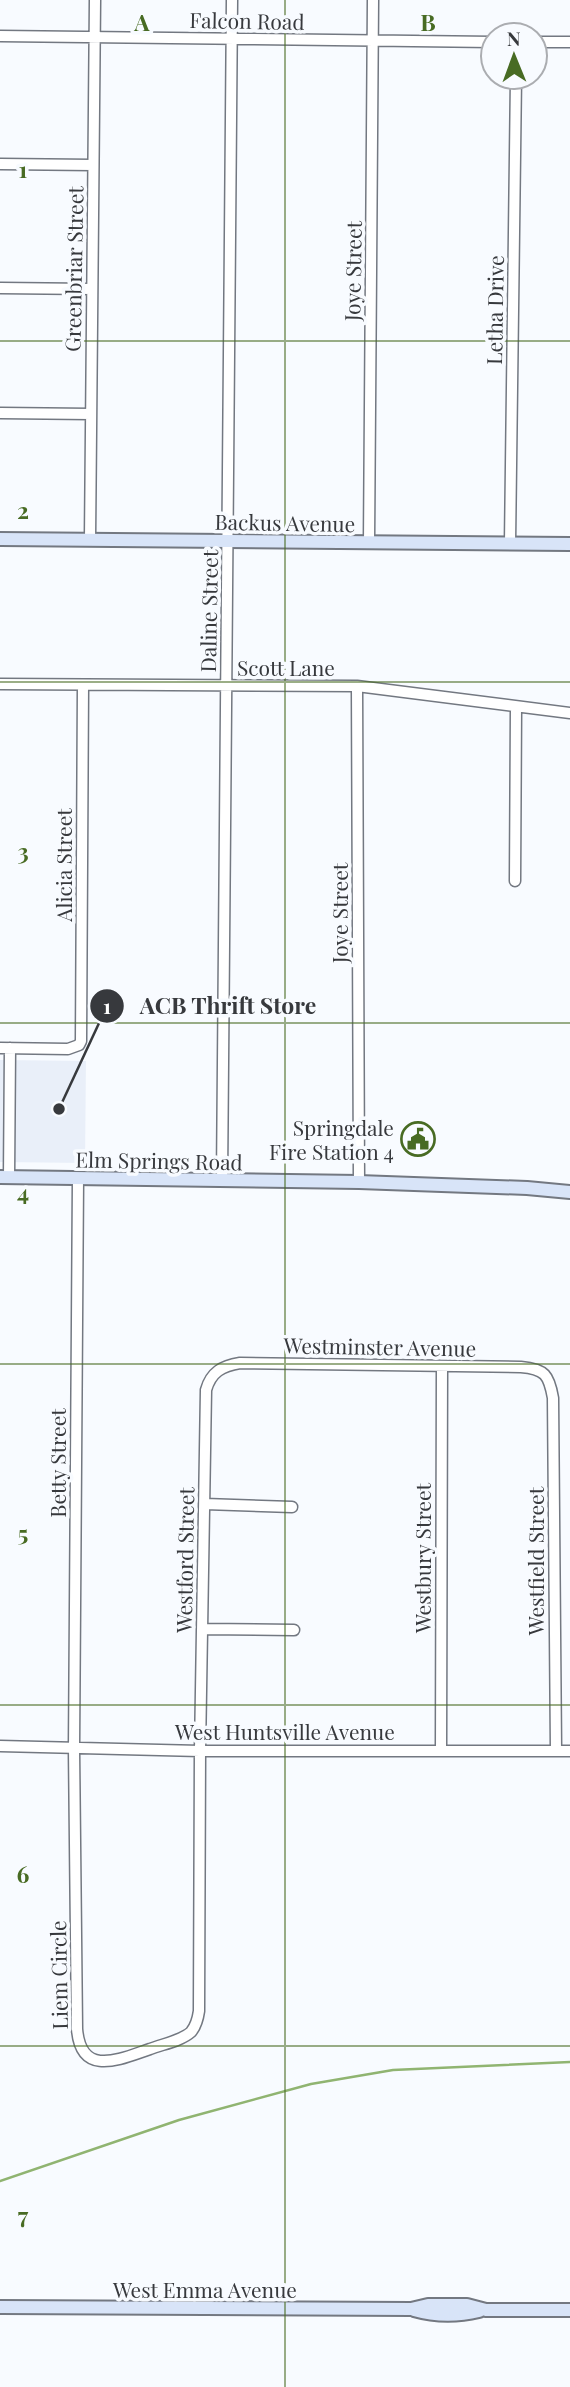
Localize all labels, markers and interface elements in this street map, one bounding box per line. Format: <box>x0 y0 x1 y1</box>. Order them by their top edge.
street label: Falcon Road <box>189 5 305 35</box>
text: A <box>133 6 150 37</box>
text: B <box>420 6 436 37</box>
north arrow <box>479 21 549 91</box>
text: N <box>507 25 521 51</box>
text: 1 <box>19 153 28 184</box>
street label: Greenbriar Street <box>58 185 88 352</box>
street label: Joye Street <box>337 220 367 322</box>
street label: Letha Drive <box>479 255 509 365</box>
text: 2 <box>17 494 29 525</box>
street label: Backus Avenue <box>214 507 356 537</box>
street label: Daline Street <box>193 549 223 672</box>
street label: Scott Lane <box>237 653 335 681</box>
street label: Alicia Street <box>49 808 77 923</box>
text: 3 <box>17 835 29 866</box>
street label: Joye Street <box>325 862 353 964</box>
callout: ACB Thrift Store <box>90 984 330 1028</box>
text: ACB Thrift Store <box>139 989 316 1020</box>
text: 1 <box>103 991 111 1019</box>
place label: Springdale Fire Station 4 <box>269 1113 394 1165</box>
public building icon: Springdale Fire Station 4 <box>399 1120 437 1158</box>
street label: Elm Springs Road <box>75 1145 243 1175</box>
text: 4 <box>17 1176 29 1207</box>
street label: Westminster Avenue <box>283 1330 476 1362</box>
street label: Betty Street <box>43 1408 71 1518</box>
street label: Westbury Street <box>408 1482 436 1634</box>
street label: Westford Street <box>169 1486 199 1634</box>
street label: Westfield Street <box>521 1486 549 1636</box>
text: 5 <box>18 1517 28 1548</box>
street label: West Huntsville Avenue <box>174 1717 395 1745</box>
text: 6 <box>17 1858 30 1889</box>
street label: Liem Circle <box>43 1920 73 2030</box>
text: 7 <box>18 2199 29 2230</box>
street label: West Emma Avenue <box>112 2275 297 2303</box>

